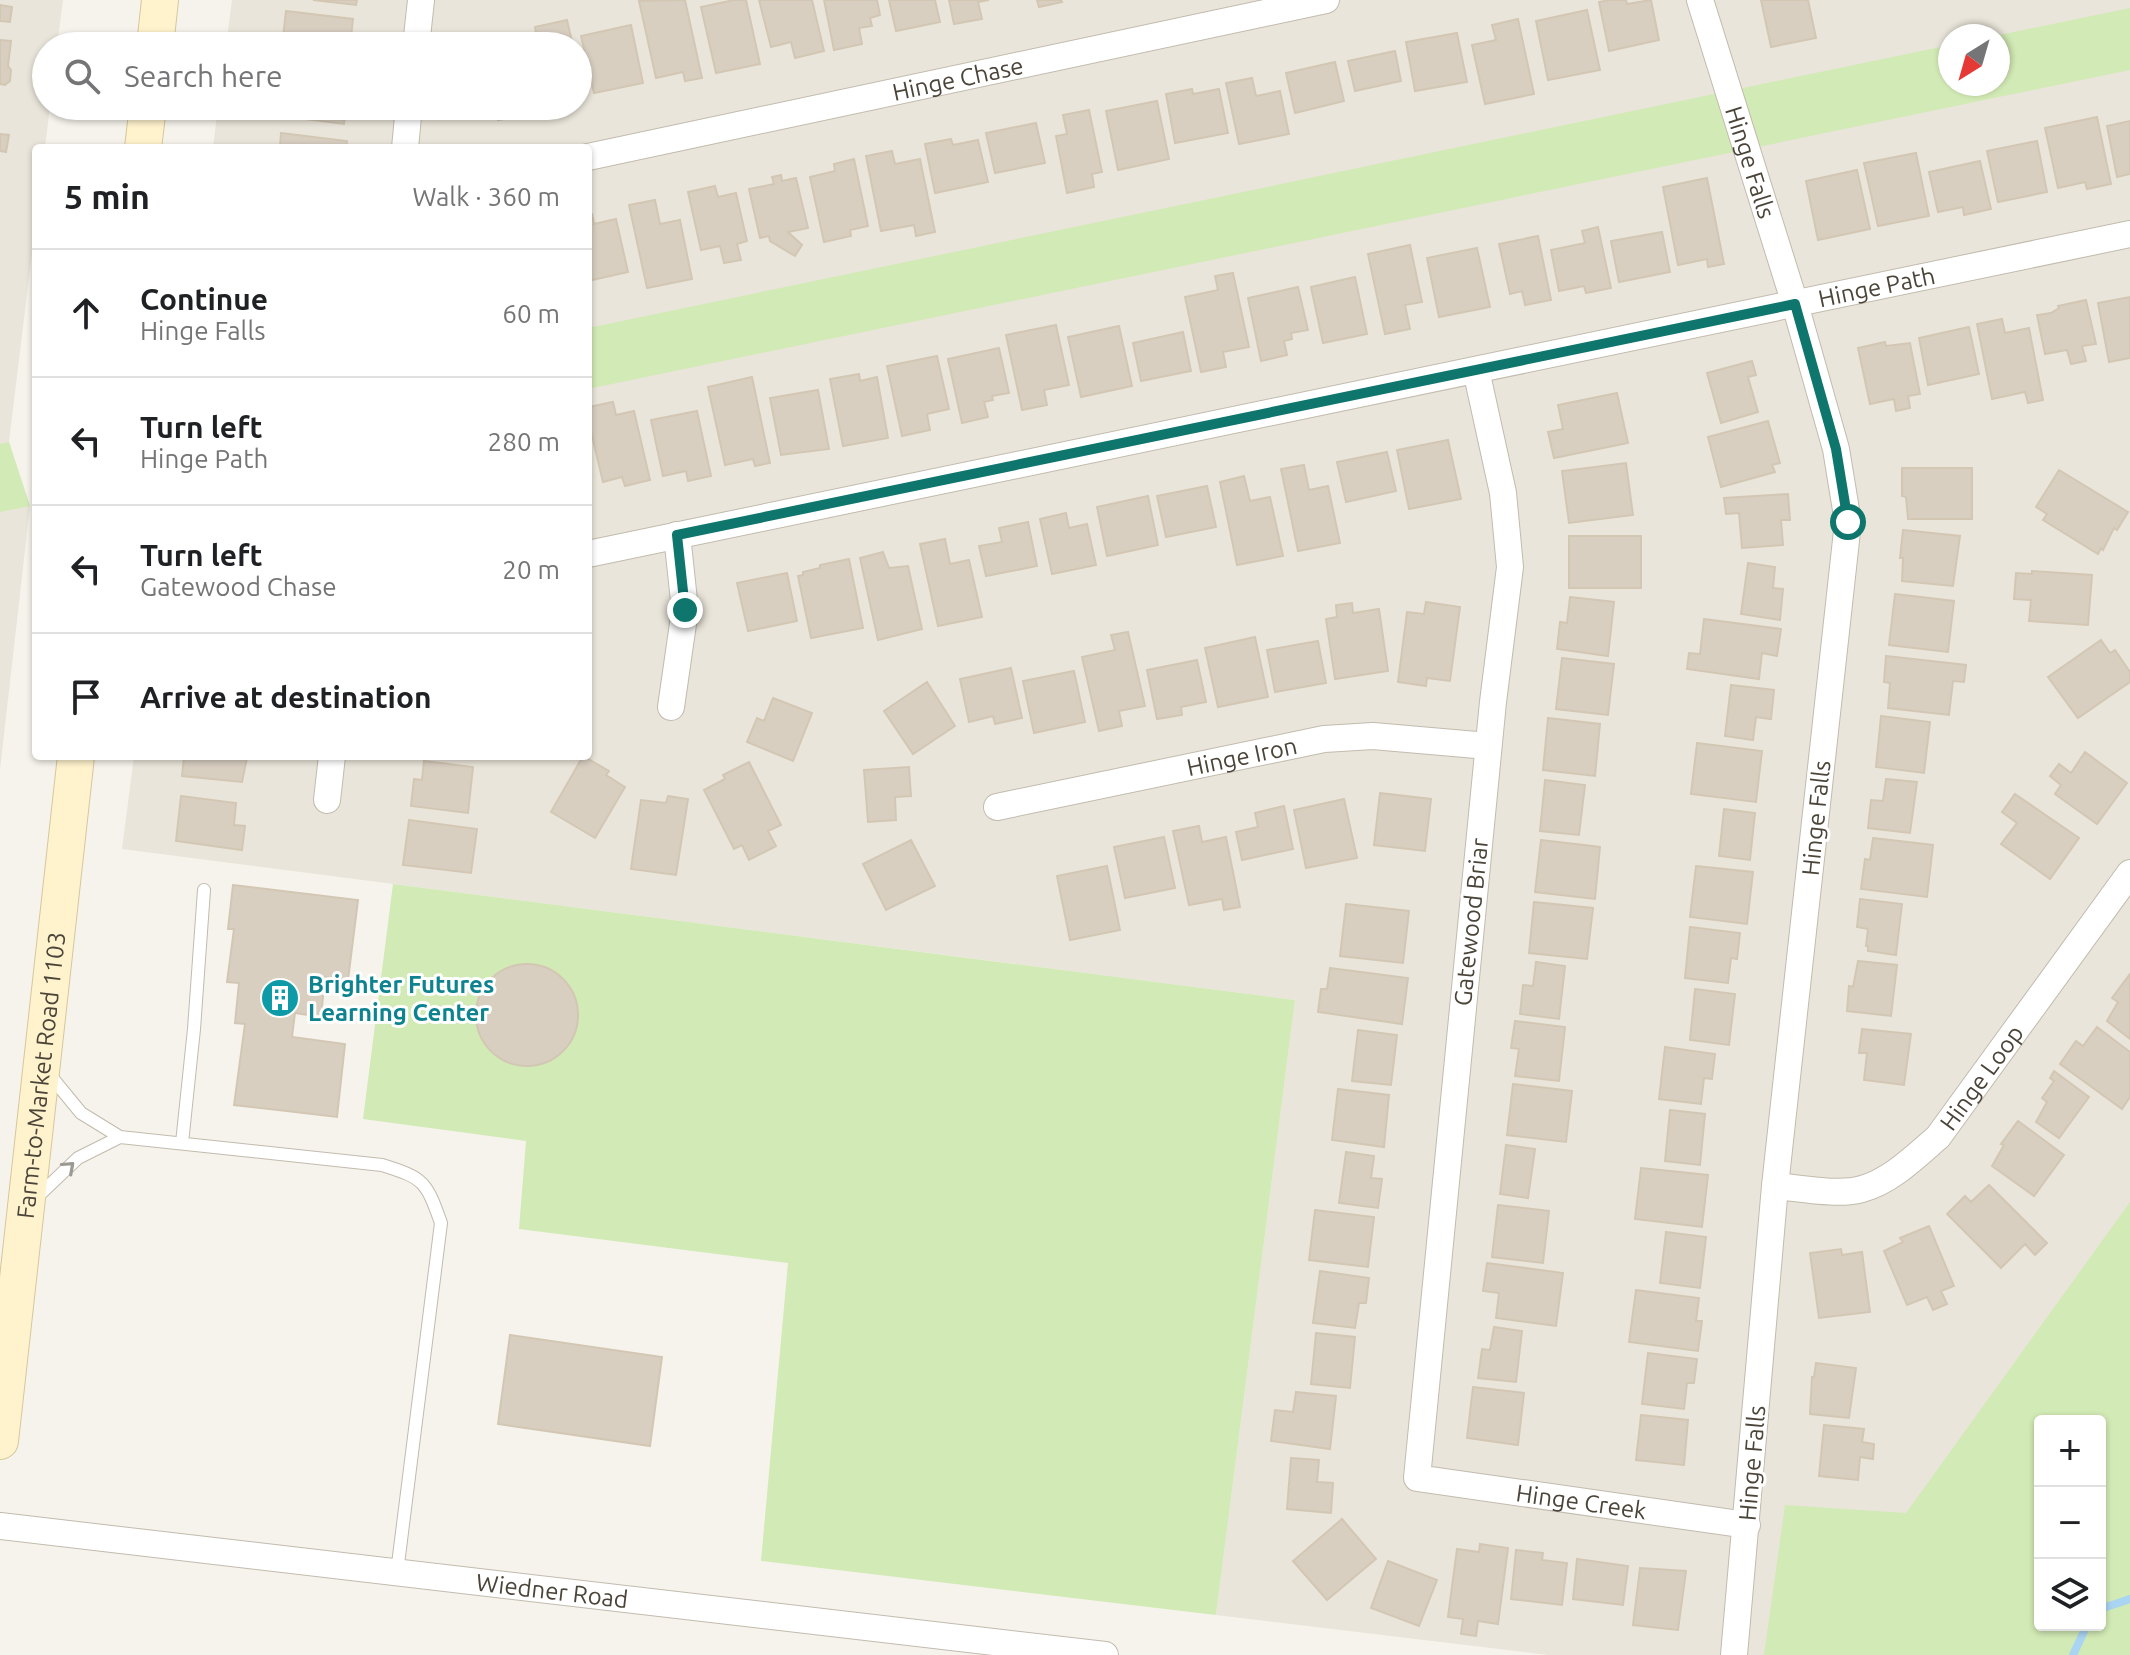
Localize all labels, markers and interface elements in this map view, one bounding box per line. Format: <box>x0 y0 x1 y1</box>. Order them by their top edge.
north arrow <box>1938 24 2010 96</box>
search box <box>32 32 592 120</box>
street label: Hinge Chase <box>890 51 1026 105</box>
icon: search <box>60 54 104 98</box>
text: Search here <box>124 59 283 93</box>
street label: Hinge Falls <box>1721 103 1781 222</box>
text: 5 min <box>64 177 150 215</box>
text: Walk · 360 m <box>412 182 560 211</box>
street label: Hinge Path <box>1816 261 1937 312</box>
text: Continue <box>140 282 268 316</box>
icon: ahead <box>64 291 108 335</box>
text: 60 m <box>502 299 560 328</box>
text: Hinge Falls <box>140 316 266 345</box>
text: Turn left <box>140 410 262 444</box>
icon: left <box>64 419 108 463</box>
text: 280 m <box>488 427 560 456</box>
text: Hinge Path <box>140 444 268 473</box>
route start <box>1830 504 1866 540</box>
text: Turn left <box>140 538 262 572</box>
icon: left <box>64 547 108 591</box>
text: 20 m <box>502 555 560 584</box>
text: Gatewood Chase <box>140 572 337 601</box>
route end <box>667 592 703 628</box>
icon: arrive <box>64 675 108 719</box>
text: Arrive at destination <box>140 680 432 714</box>
street label: Hinge Iron <box>1184 731 1299 781</box>
street label: Hinge Falls <box>1797 759 1835 877</box>
street label: Gatewood Briar <box>1449 837 1493 1007</box>
street label: Farm-to-Market Road 1103 <box>11 930 70 1220</box>
place label: Brighter Futures Learning Center <box>308 971 494 1026</box>
building icon: Brighter Futures Learning Center <box>259 977 301 1019</box>
street label: Hinge Loop <box>1934 1020 2028 1135</box>
one-way arrow <box>60 1162 75 1176</box>
street label: Hinge Falls <box>1734 1404 1770 1522</box>
map controls <box>2034 1415 2106 1631</box>
button: + <box>2034 1415 2106 1487</box>
street label: Hinge Creek <box>1514 1479 1648 1524</box>
button: − <box>2034 1487 2106 1559</box>
button: layers <box>2034 1559 2106 1631</box>
street label: Wiedner Road <box>475 1568 630 1613</box>

